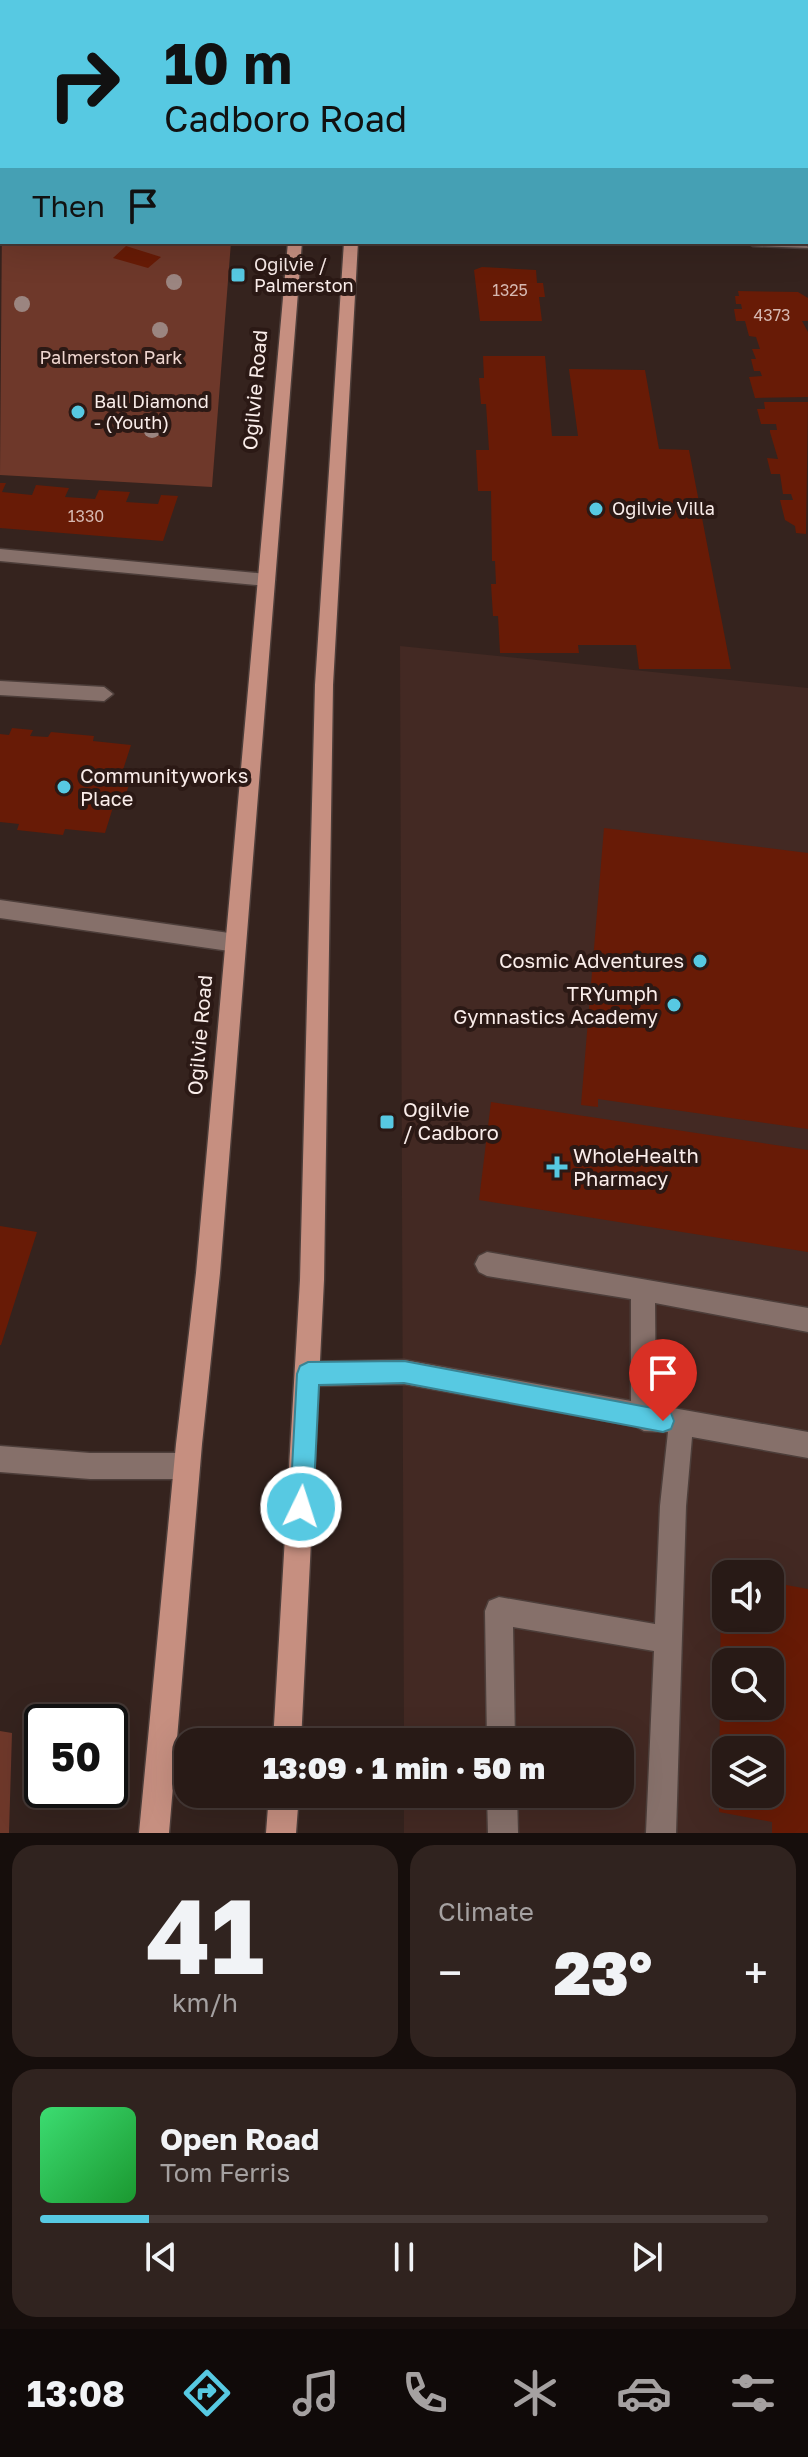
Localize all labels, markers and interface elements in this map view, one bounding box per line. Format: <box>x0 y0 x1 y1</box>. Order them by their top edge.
text: 10 m <box>164 29 292 96</box>
icon: right <box>32 32 136 136</box>
text: Cadboro Road <box>164 97 407 140</box>
icon: arrive <box>121 184 165 228</box>
text: Then <box>32 188 105 224</box>
place label: Ogilvie / Palmerston <box>254 253 354 296</box>
marker: Ogilvie / Palmerston <box>229 266 247 284</box>
house number: 1325 <box>492 280 528 300</box>
house number: 4373 <box>754 305 790 325</box>
street label: Ogilvie Road <box>237 329 271 451</box>
park label: Palmerston Park <box>39 346 183 368</box>
place label: Ball Diamond - (Youth) <box>94 390 209 433</box>
marker: Ball Diamond - (Youth) <box>69 403 87 421</box>
place label: Ogilvie Villa <box>612 497 715 519</box>
marker: Ogilvie Villa <box>587 500 605 518</box>
house number: 1330 <box>68 506 104 526</box>
place label: Communityworks Place <box>80 763 248 810</box>
marker: Communityworks Place <box>55 778 73 796</box>
place label: Cosmic Adventures <box>499 948 684 972</box>
marker: Cosmic Adventures <box>691 952 709 970</box>
street label: Ogilvie Road <box>182 974 216 1096</box>
place label: TRYumph Gymnastics Academy <box>453 981 658 1028</box>
marker: TRYumph Gymnastics Academy <box>665 996 683 1014</box>
place label: Ogilvie / Cadboro <box>403 1097 499 1144</box>
marker: Ogilvie / Cadboro <box>378 1113 396 1131</box>
place label: WholeHealth Pharmacy <box>573 1143 699 1190</box>
marker: WholeHealth Pharmacy <box>548 1158 566 1176</box>
pin <box>629 1339 697 1421</box>
icon: arrive <box>641 1351 685 1395</box>
position arrow <box>259 1465 343 1549</box>
map controls <box>712 1560 784 1808</box>
button: sound <box>712 1560 784 1632</box>
button: search <box>712 1648 784 1720</box>
speed limit sign: 50 <box>24 1704 128 1808</box>
button: layers <box>712 1736 784 1808</box>
text: 13:09 · 1 min · 50 m <box>263 1750 545 1786</box>
text: 41 <box>146 1872 264 1997</box>
text: Climate <box>438 1896 534 1927</box>
text: 23° <box>554 1936 652 2008</box>
text: − <box>438 1946 462 1999</box>
text: + <box>744 1946 768 1999</box>
text: km/h <box>172 1987 238 2018</box>
text: Open Road <box>160 2121 319 2157</box>
text: Tom Ferris <box>160 2157 290 2188</box>
icon: previous <box>139 2235 183 2279</box>
icon: pause <box>382 2235 426 2279</box>
icon: next <box>625 2235 669 2279</box>
icon: directions <box>179 2365 235 2421</box>
icon: music <box>288 2365 344 2421</box>
icon: phone <box>397 2365 453 2421</box>
icon: climate <box>507 2365 563 2421</box>
icon: car <box>616 2365 672 2421</box>
icon: filters <box>725 2365 781 2421</box>
text: 13:08 <box>27 2372 125 2415</box>

